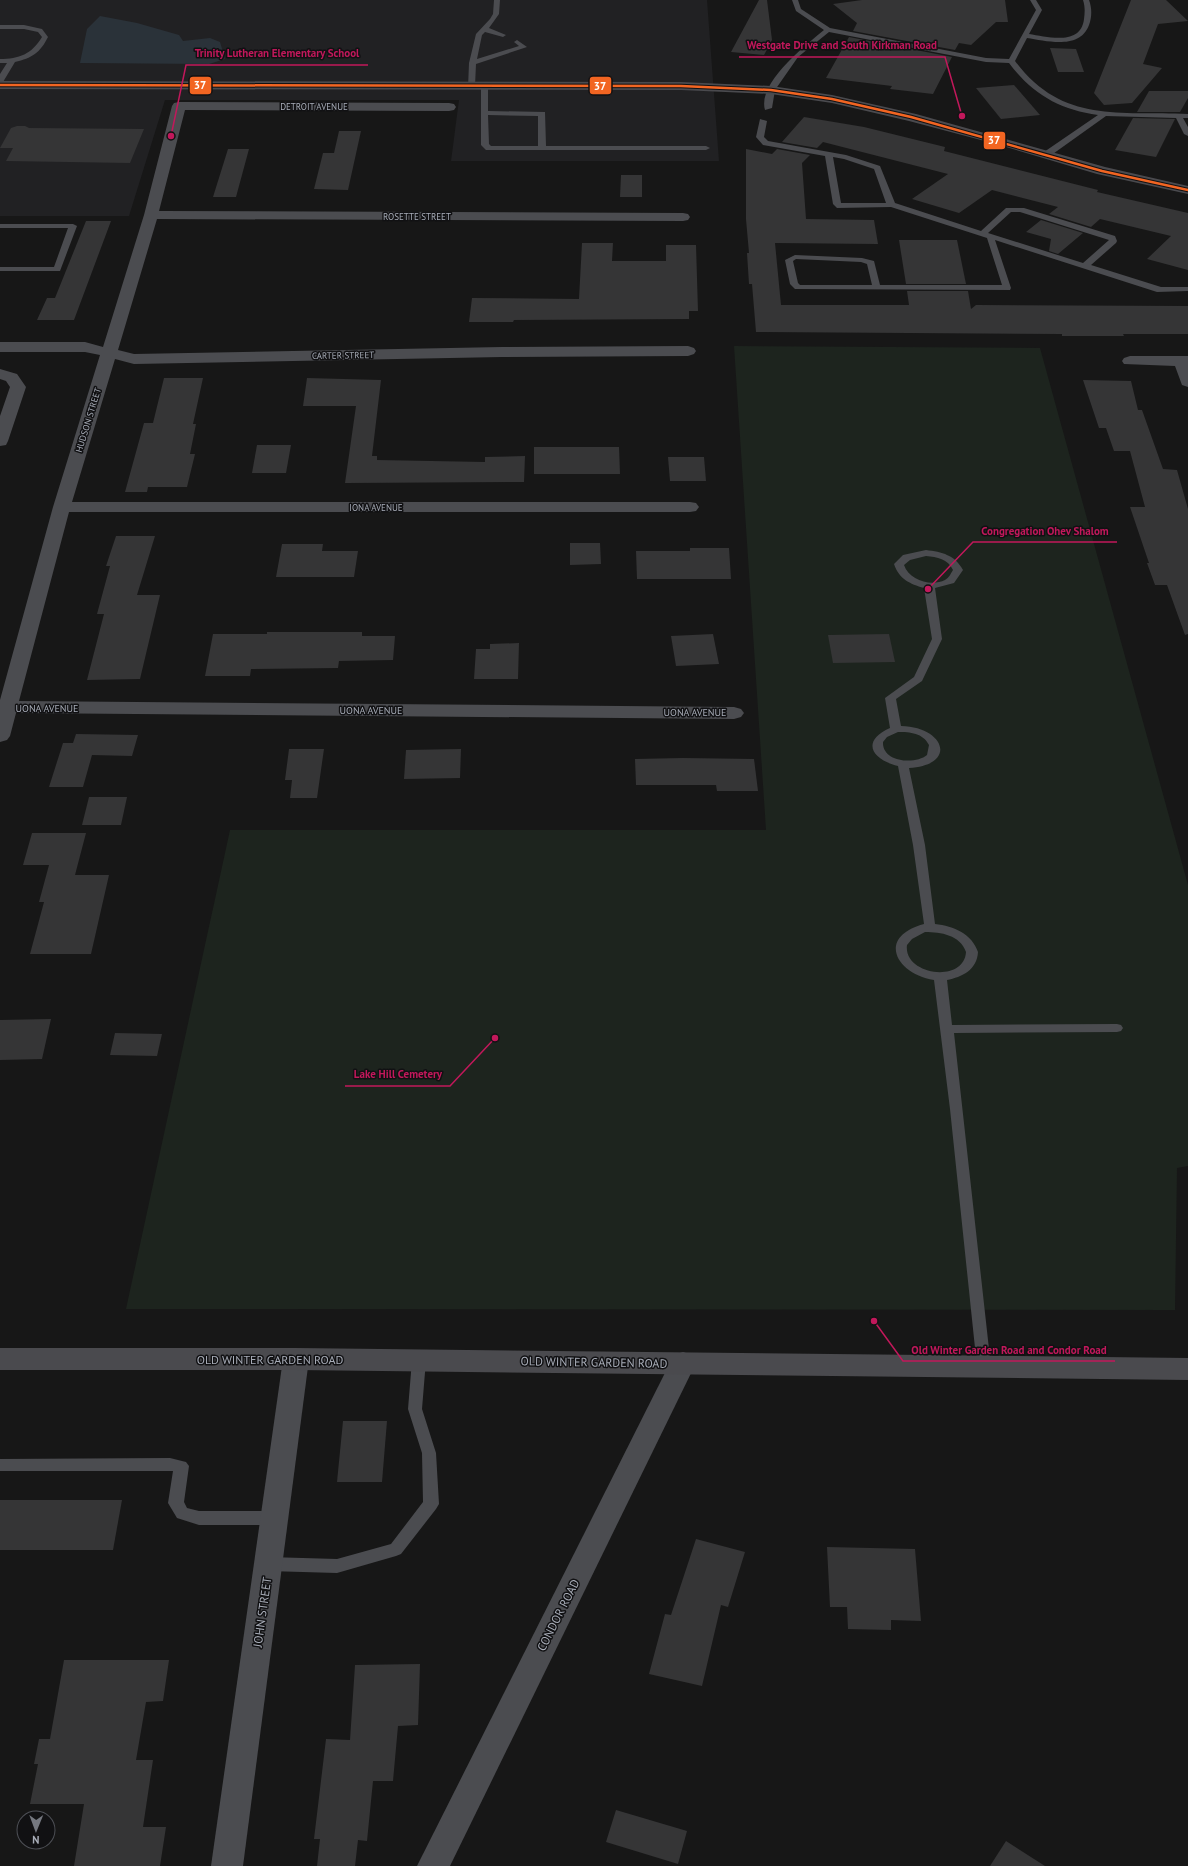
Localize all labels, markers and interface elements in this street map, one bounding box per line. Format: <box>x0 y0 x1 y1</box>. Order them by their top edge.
callout: Westgate Drive and South Kirkman Road <box>739 34 945 57</box>
text: Westgate Drive and South Kirkman Road <box>747 38 937 52</box>
callout: Trinity Lutheran Elementary School <box>186 42 368 65</box>
text: Trinity Lutheran Elementary School <box>195 46 360 60</box>
line badge: 37 <box>189 76 212 95</box>
line badge: 37 <box>589 76 612 95</box>
text: 37 <box>194 78 206 92</box>
text: 37 <box>594 79 606 93</box>
street label: DETROIT AVENUE <box>280 101 348 112</box>
line badge: 37 <box>983 131 1006 150</box>
text: 37 <box>988 133 1000 147</box>
street label: ROSETTE STREET <box>383 211 451 222</box>
street label: CARTER STREET <box>312 349 374 361</box>
street label: HUDSON STREET <box>73 386 103 454</box>
street label: IONA AVENUE <box>349 502 403 513</box>
callout: Congregation Ohev Shalom <box>973 519 1117 542</box>
text: Congregation Ohev Shalom <box>981 524 1109 538</box>
street label: UONA AVENUE <box>16 702 78 715</box>
street label: UONA AVENUE <box>340 704 402 717</box>
street label: UONA AVENUE <box>664 706 726 719</box>
callout: Lake Hill Cemetery <box>345 1063 450 1086</box>
text: Lake Hill Cemetery <box>354 1067 443 1081</box>
callout: Old Winter Garden Road and Condor Road <box>903 1338 1115 1361</box>
text: Old Winter Garden Road and Condor Road <box>911 1343 1107 1357</box>
street label: OLD WINTER GARDEN ROAD <box>197 1352 343 1367</box>
street label: OLD WINTER GARDEN ROAD <box>521 1353 668 1371</box>
street label: JOHN STREET <box>250 1576 274 1649</box>
street label: CONDOR ROAD <box>533 1576 583 1653</box>
north arrow <box>16 1810 56 1850</box>
text: N <box>32 1833 40 1847</box>

